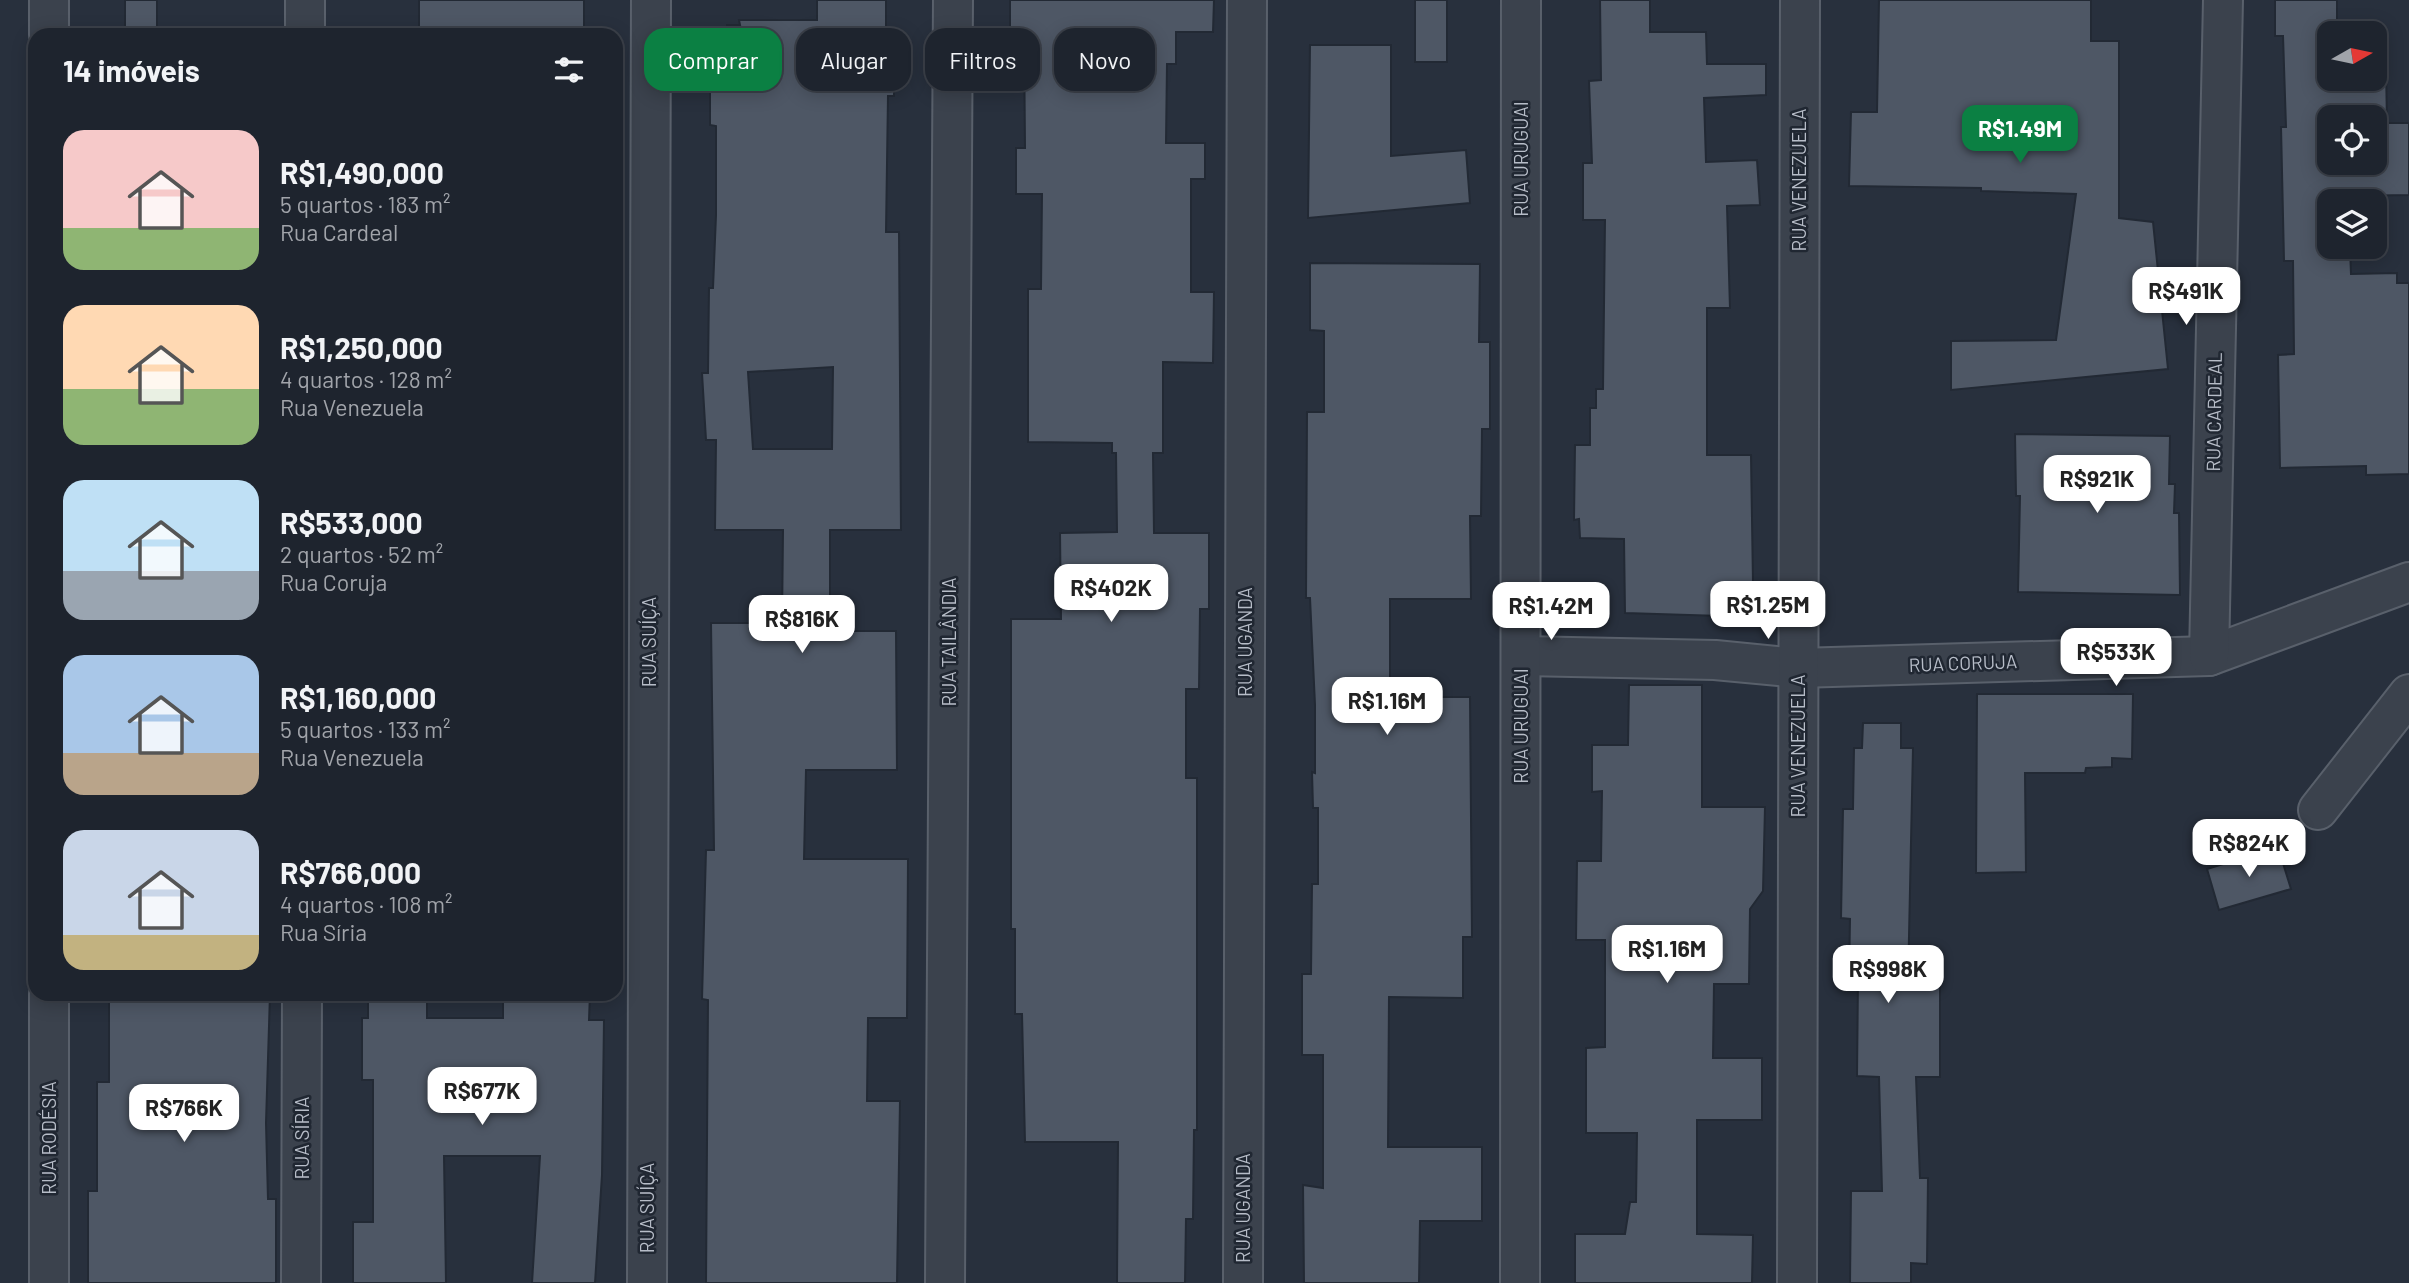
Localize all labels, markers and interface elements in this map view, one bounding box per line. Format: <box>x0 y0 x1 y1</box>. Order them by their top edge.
north arrow <box>2317 21 2387 91</box>
map controls <box>2317 21 2387 259</box>
chip: Comprar <box>644 28 782 91</box>
chip: Alugar <box>796 28 911 91</box>
chip: Filtros <box>925 28 1040 91</box>
chip: Novo <box>1054 28 1155 91</box>
icon: filters <box>550 51 588 89</box>
text: 14 imóveis <box>63 52 200 88</box>
street label: RUA URUGUAI <box>1509 101 1532 217</box>
button: locate <box>2317 105 2387 175</box>
pin: R$1.49M <box>1955 106 2085 165</box>
street label: RUA VENEZUELA <box>1787 109 1810 251</box>
text: R$1.49M <box>1978 114 2062 142</box>
text: R$1,490,000 <box>280 154 444 190</box>
icon: home <box>119 158 203 242</box>
button: layers <box>2317 189 2387 259</box>
text: 5 quartos · 183 m² <box>280 190 451 218</box>
text: Rua Cardeal <box>280 218 398 246</box>
pin: R$491K <box>2129 268 2243 327</box>
text: R$491K <box>2148 276 2224 304</box>
text: R$1,250,000 <box>280 329 443 365</box>
icon: home <box>119 333 203 417</box>
street label: RUA CARDEAL <box>2201 352 2226 472</box>
text: 4 quartos · 128 m² <box>280 365 452 393</box>
text: Rua Venezuela <box>280 393 424 421</box>
pin: R$921K <box>2040 456 2154 515</box>
text: R$921K <box>2060 464 2134 492</box>
text: R$533,000 <box>280 504 423 540</box>
icon: home <box>119 508 203 592</box>
text: 2 quartos · 52 m² <box>280 540 443 568</box>
pin: R$402K <box>1054 564 1168 624</box>
text: Rua Coruja <box>280 568 387 596</box>
text: R$402K <box>1070 573 1152 601</box>
street label: RUA TAILÂNDIA <box>937 577 960 707</box>
pin: R$1.42M <box>1486 582 1616 642</box>
pin: R$1.25M <box>1703 582 1833 641</box>
street label: RUA UGANDA <box>1233 587 1256 697</box>
text: R$1.25M <box>1726 590 1810 618</box>
text: R$1.42M <box>1509 591 1593 619</box>
pin: R$816K <box>745 596 859 655</box>
street label: RUA SUÍÇA <box>637 597 660 687</box>
text: R$816K <box>765 604 839 632</box>
pin: R$533K <box>2059 628 2173 688</box>
text: R$533K <box>2077 637 2155 665</box>
street label: RUA CORUJA <box>1908 649 2018 676</box>
street label: RUA URUGUAI <box>1509 668 1532 784</box>
street label: RUA VENEZUELA <box>1786 675 1809 817</box>
pin: R$1.16M <box>1322 678 1452 737</box>
text: R$1,160,000 <box>280 679 436 715</box>
icon: home <box>119 683 203 767</box>
text: R$1.16M <box>1348 686 1426 714</box>
text: 5 quartos · 133 m² <box>280 715 450 743</box>
text: Rua Venezuela <box>280 743 424 771</box>
pin: R$824K <box>2192 820 2306 879</box>
text: R$824K <box>2209 828 2289 856</box>
text: R$766,000 <box>280 854 421 890</box>
icon: home <box>119 858 203 942</box>
text: 4 quartos · 108 m² <box>280 890 453 918</box>
text: Rua Síria <box>280 918 367 946</box>
pin: R$1.16M <box>1602 926 1732 985</box>
text: R$1.16M <box>1628 934 1706 962</box>
pin: R$998K <box>1831 946 1945 1005</box>
text: R$998K <box>1849 954 1927 982</box>
pin: R$677K <box>425 1068 539 1127</box>
text: R$677K <box>444 1076 520 1104</box>
street label: RUA RODÉSIA <box>37 1081 60 1195</box>
pin: R$766K <box>127 1084 241 1144</box>
text: R$766K <box>145 1093 223 1121</box>
street label: RUA SÍRIA <box>290 1096 313 1180</box>
street label: RUA UGANDA <box>1231 1153 1254 1263</box>
street label: RUA SUÍÇA <box>635 1163 658 1253</box>

